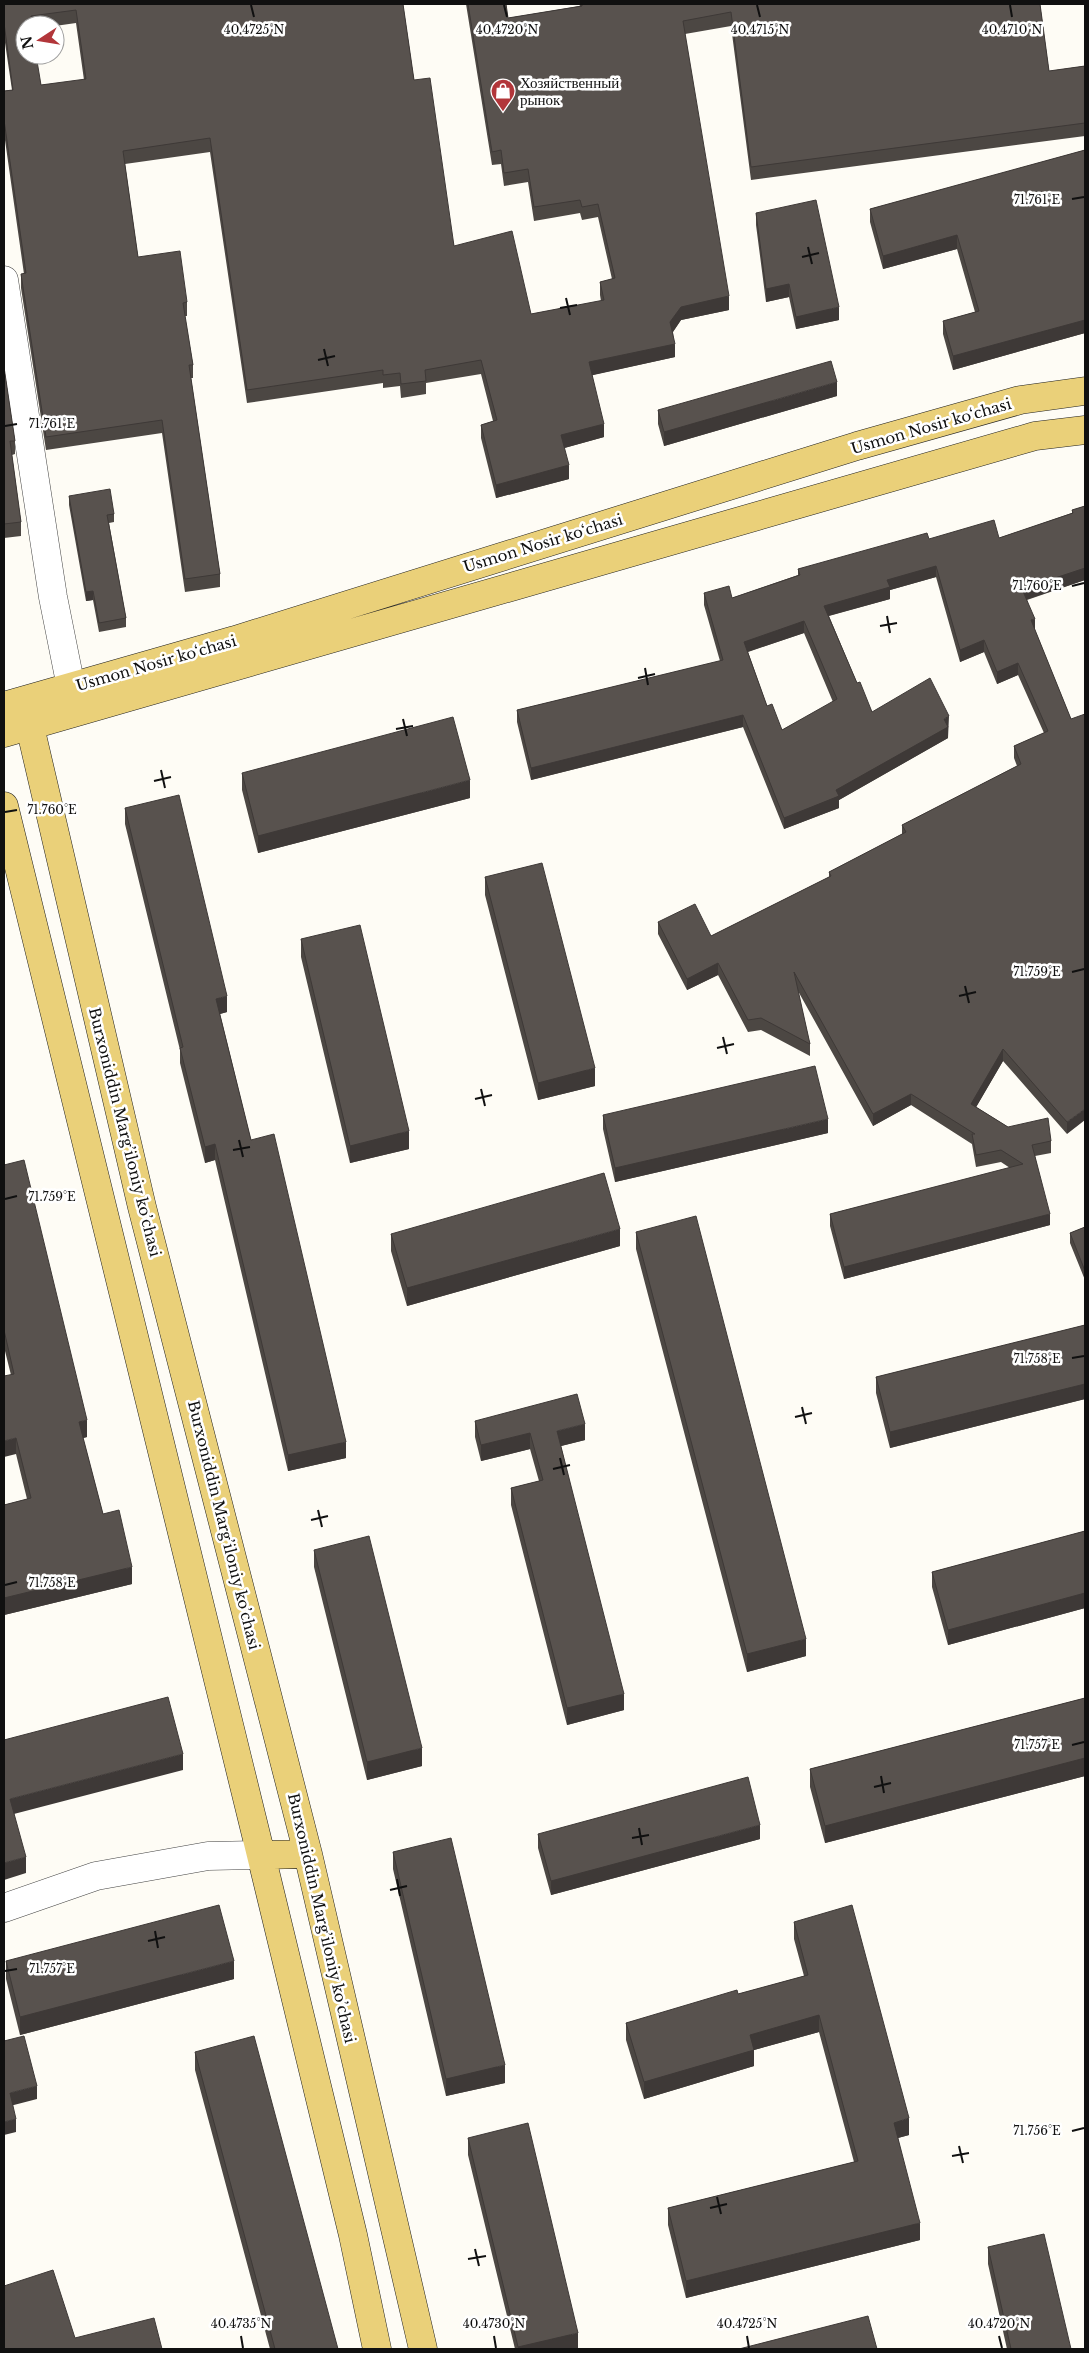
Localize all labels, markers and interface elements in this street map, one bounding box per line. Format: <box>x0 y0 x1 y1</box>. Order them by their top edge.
north arrow <box>15 15 65 65</box>
text: 40.4725°N <box>224 22 285 37</box>
text: 40.4720°N <box>476 22 538 37</box>
text: 40.4715°N <box>731 22 790 37</box>
text: 40.4710°N <box>982 22 1042 37</box>
text: N <box>17 34 37 51</box>
place label: Хозяйственный рынок <box>520 73 619 109</box>
shop icon: Хозяйственный рынок <box>490 78 516 112</box>
text: 71.761°E <box>1014 192 1060 207</box>
street label: Usmon Nosir ko‘chasi <box>849 394 1013 458</box>
text: 71.761°E <box>29 416 75 431</box>
street label: Usmon Nosir ko‘chasi <box>461 510 625 576</box>
text: 71.760°E <box>1012 578 1062 593</box>
street label: Usmon Nosir ko‘chasi <box>74 631 238 695</box>
text: 71.760°E <box>27 802 77 817</box>
text: 71.759°E <box>1013 964 1061 979</box>
street label: Burxoniddin Marg’iloniy ko’chasi <box>85 1005 165 1259</box>
text: 71.759°E <box>28 1189 76 1204</box>
text: 71.758°E <box>1013 1351 1061 1366</box>
street label: Burxoniddin Marg’iloniy ko’chasi <box>184 1398 264 1652</box>
text: 71.758°E <box>28 1575 76 1590</box>
text: 71.757°E <box>1014 1737 1060 1752</box>
street label: Burxoniddin Marg’iloniy ko’chasi <box>284 1791 360 2045</box>
text: 71.757°E <box>29 1961 75 1976</box>
text: 71.756°E <box>1013 2123 1061 2138</box>
text: 40.4735°N <box>211 2316 272 2331</box>
text: 40.4730°N <box>463 2316 525 2331</box>
text: 40.4725°N <box>717 2316 778 2331</box>
text: 40.4720°N <box>968 2316 1030 2331</box>

